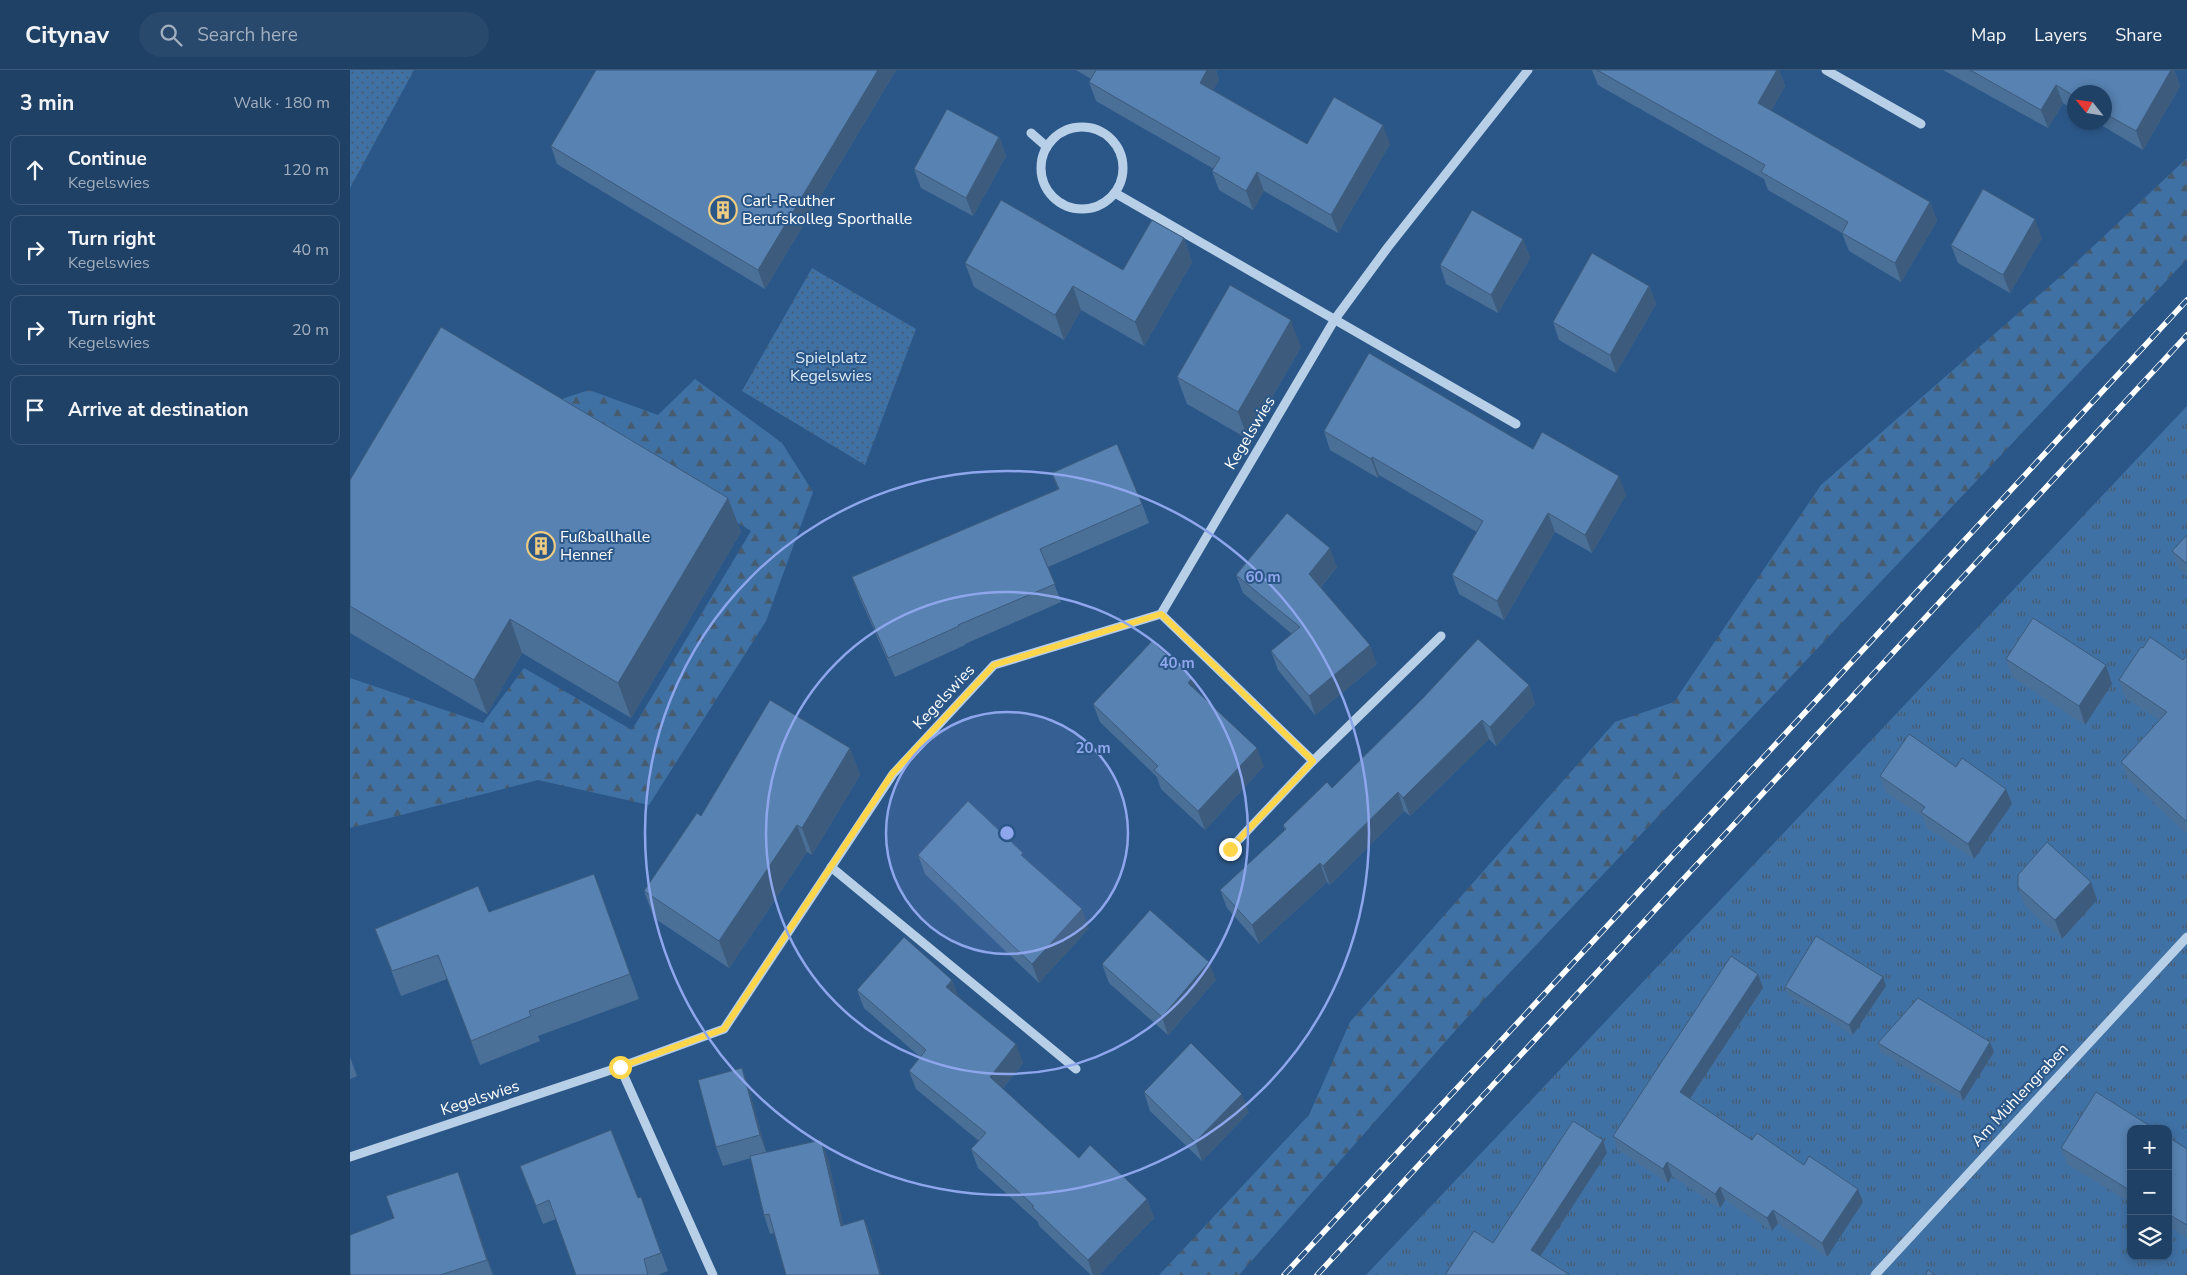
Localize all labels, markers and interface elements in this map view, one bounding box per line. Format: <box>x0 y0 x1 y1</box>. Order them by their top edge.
search box <box>139 12 489 57</box>
text: Citynav <box>25 19 109 51</box>
icon: search <box>157 21 185 49</box>
text: Search here <box>197 22 298 48</box>
text: Map <box>1971 23 2006 47</box>
text: Layers <box>2034 23 2087 47</box>
text: Share <box>2115 23 2162 47</box>
north arrow <box>2067 85 2112 130</box>
text: 3 min <box>20 89 74 117</box>
text: Walk · 180 m <box>234 92 330 114</box>
text: Continue <box>68 146 147 172</box>
icon: ahead <box>21 156 49 184</box>
text: 120 m <box>282 159 329 181</box>
text: Kegelswies <box>68 172 150 194</box>
place label: Carl-Reuther Berufskolleg Sporthalle <box>742 190 912 230</box>
building icon: Carl-Reuther Berufskolleg Sporthalle <box>708 195 738 225</box>
text: Turn right <box>68 226 155 252</box>
icon: right <box>21 236 49 264</box>
text: 40 m <box>292 239 329 261</box>
text: Kegelswies <box>68 252 150 274</box>
text: Turn right <box>68 306 155 332</box>
icon: right <box>21 316 49 344</box>
text: 20 m <box>292 319 329 341</box>
text: Kegelswies <box>68 332 150 354</box>
park label: Spielplatz Kegelswies <box>790 347 872 387</box>
street label: Kegelswies <box>1220 392 1280 474</box>
icon: arrive <box>21 396 49 424</box>
text: Arrive at destination <box>68 397 249 423</box>
place label: Fußballhalle Hennef <box>560 526 650 566</box>
building icon: Fußballhalle Hennef <box>526 531 556 561</box>
text: 60 m <box>1245 567 1281 587</box>
text: 40 m <box>1159 653 1195 673</box>
street label: Kegelswies <box>908 660 980 734</box>
text: 20 m <box>1075 738 1111 758</box>
centre of rings <box>998 824 1016 842</box>
route end <box>1219 838 1242 861</box>
street label: Am Mühlengraben <box>1966 1039 2074 1151</box>
route start <box>609 1056 632 1079</box>
street label: Kegelswies <box>438 1075 522 1121</box>
map controls <box>2127 1125 2172 1260</box>
button: + <box>2127 1125 2172 1170</box>
button: − <box>2127 1170 2172 1215</box>
button: layers <box>2127 1215 2172 1260</box>

